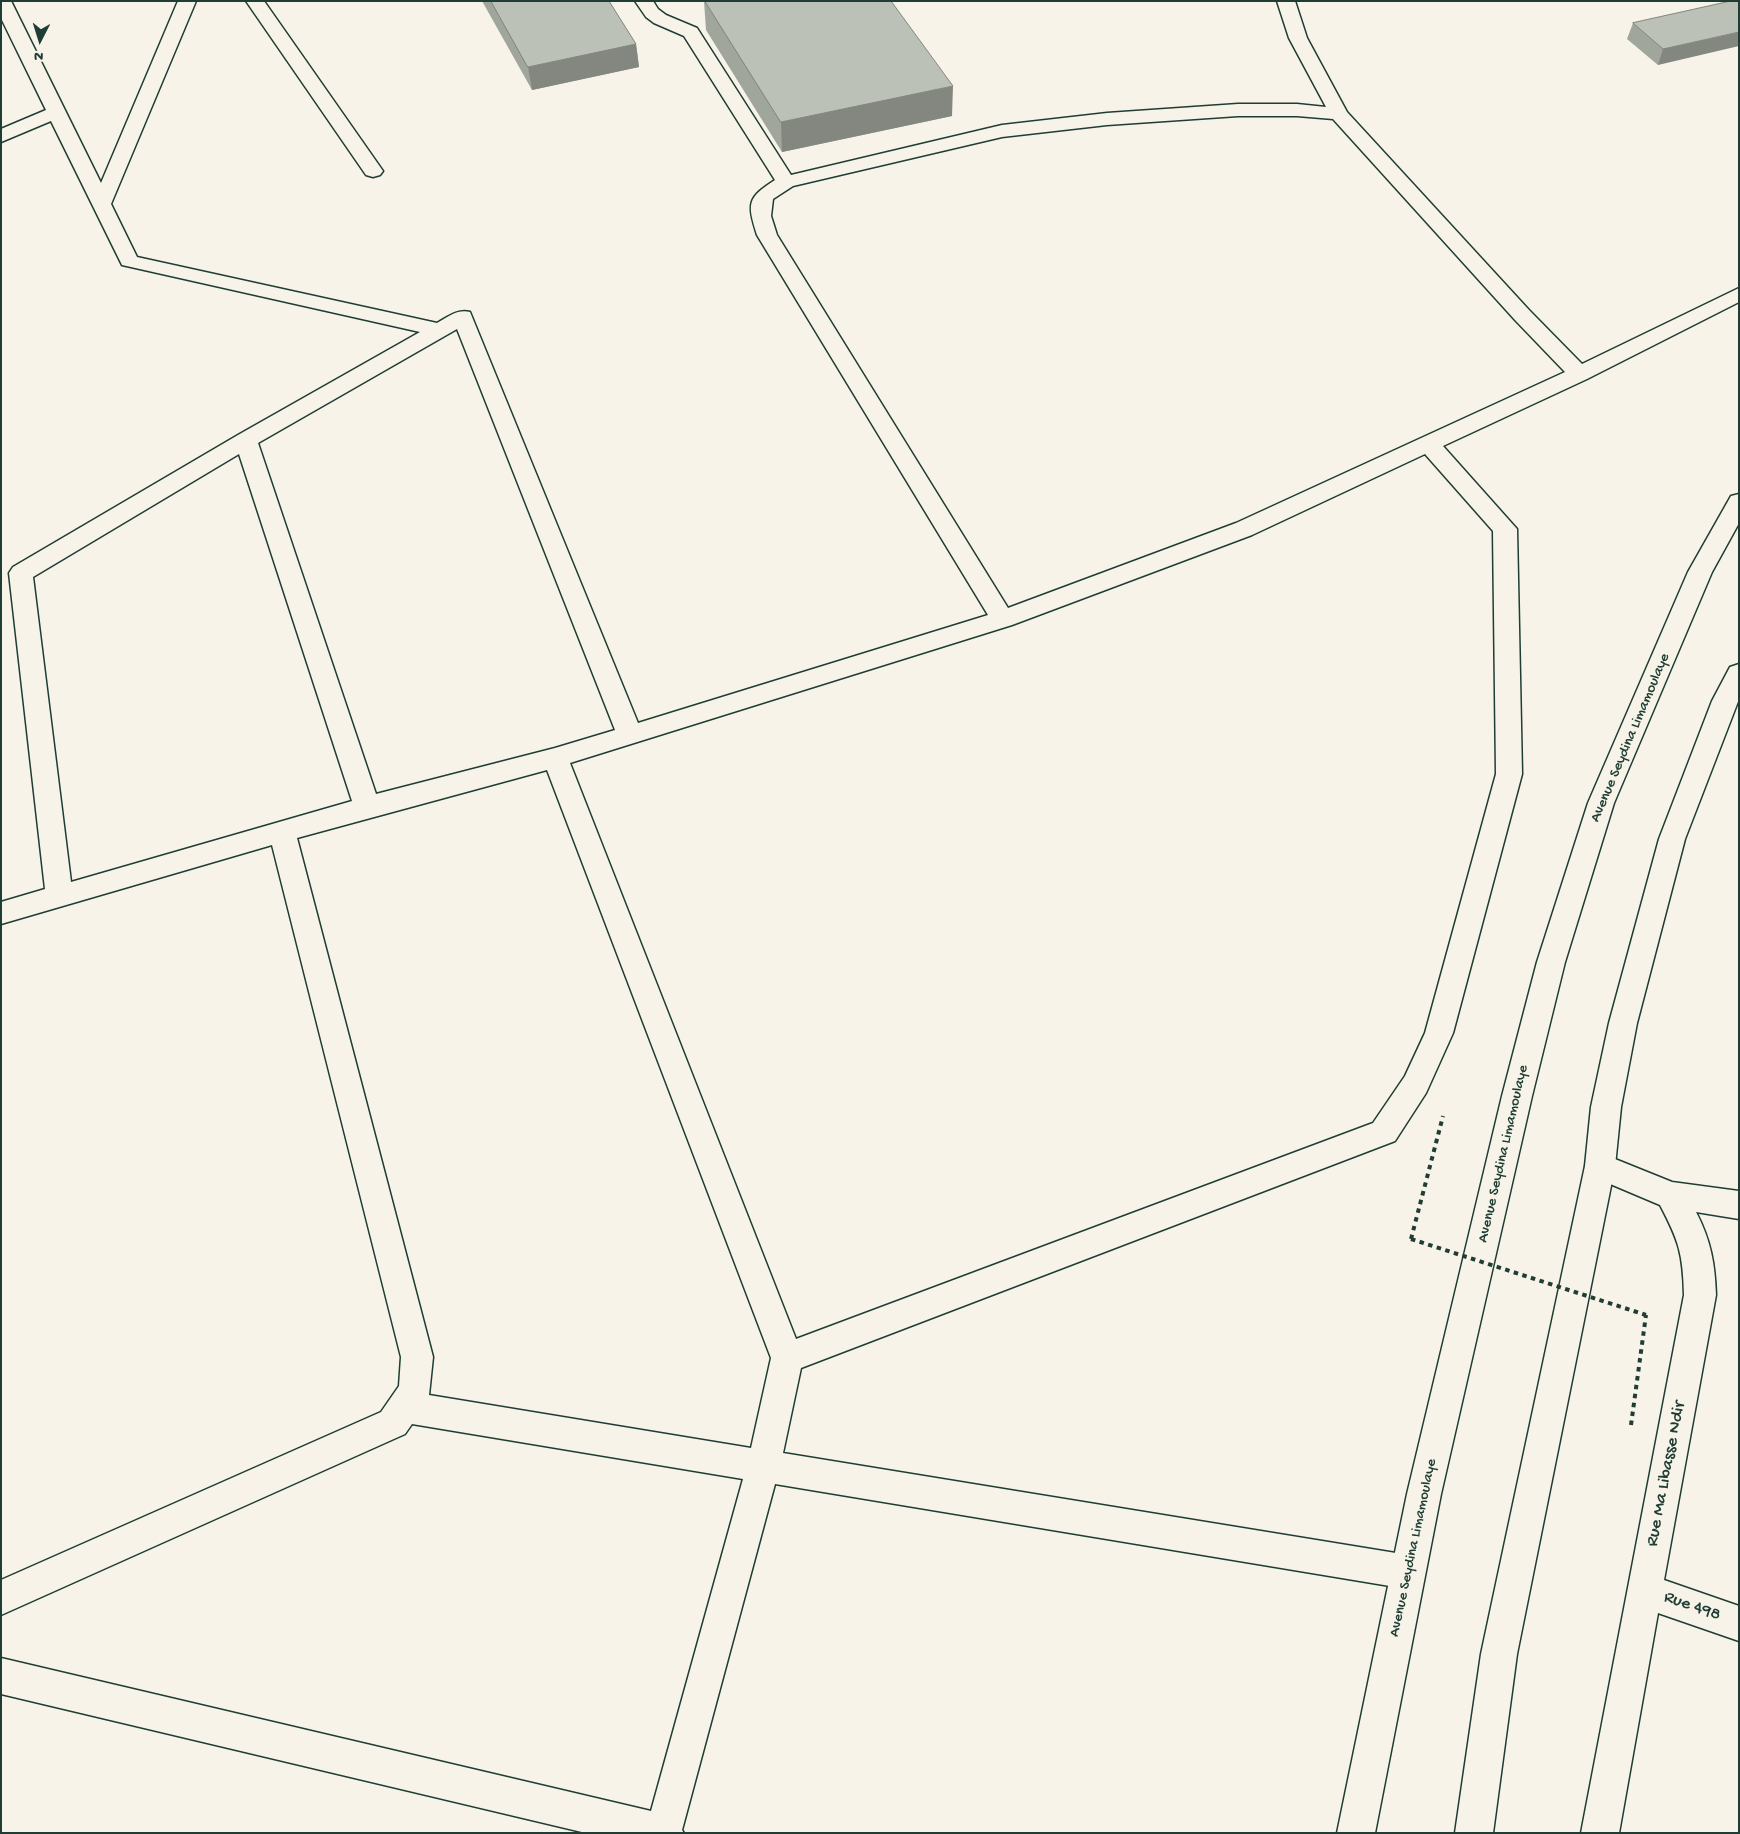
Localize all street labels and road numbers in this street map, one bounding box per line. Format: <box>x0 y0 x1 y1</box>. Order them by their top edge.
street label: Avenue Seydina Limamoulaye <box>1587 651 1675 825</box>
street label: Avenue Seydina Limamoulaye <box>1475 1063 1533 1245</box>
street label: Rue Ma Libasse Ndir <box>1642 1400 1692 1548</box>
street label: Avenue Seydina Limamoulaye <box>1386 1457 1442 1639</box>
street label: Rue 498 <box>1661 1587 1723 1627</box>

